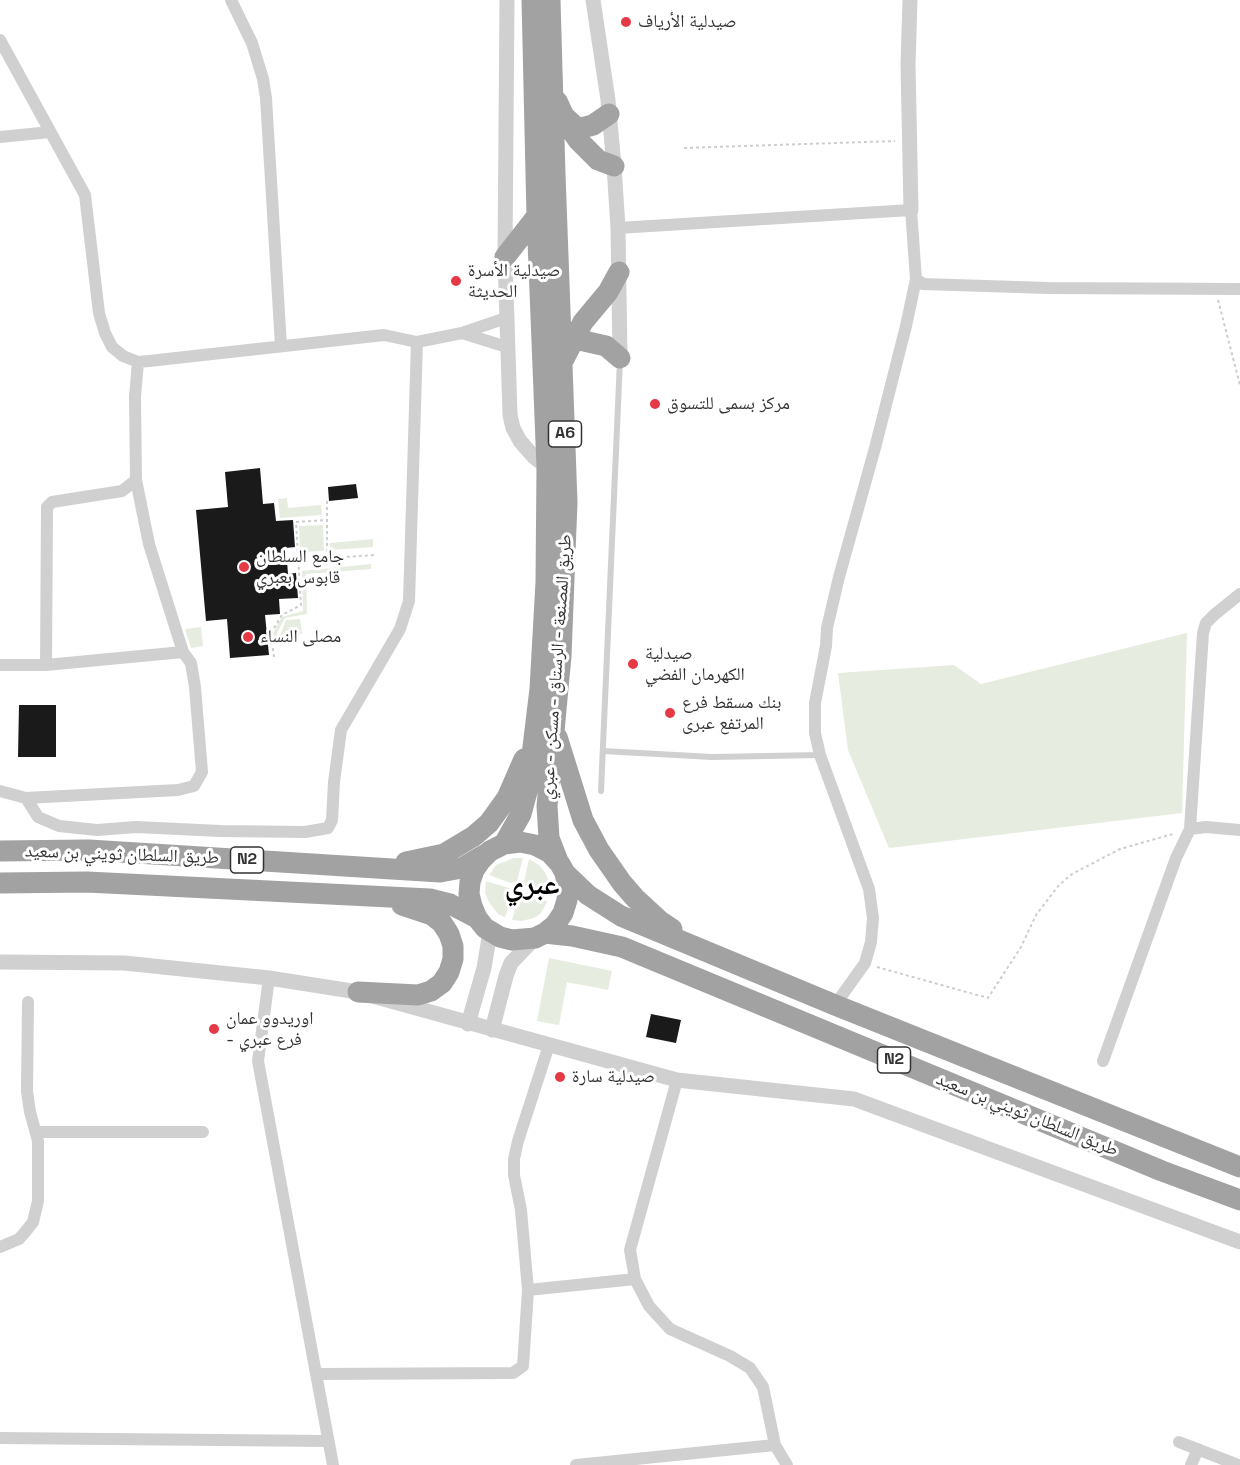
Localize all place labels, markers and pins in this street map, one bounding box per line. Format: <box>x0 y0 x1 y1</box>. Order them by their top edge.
place label: صيدلية الأرياف <box>638 11 737 33</box>
marker: صيدلية الأرياف <box>619 15 633 29</box>
place label: صيدلية الأسرة الحديثة <box>468 260 560 302</box>
marker: صيدلية الأسرة الحديثة <box>449 274 463 288</box>
place label: مركز بسمى للتسوق <box>667 393 790 415</box>
marker: مركز بسمى للتسوق <box>648 397 662 411</box>
place label: جامع السلطان قابوس بعبري <box>256 546 344 588</box>
marker: جامع السلطان قابوس بعبري <box>237 560 251 574</box>
place label: مصلى النساء <box>260 626 341 648</box>
marker: مصلى النساء <box>241 630 255 644</box>
place label: صيدلية الكهرمان الفضي <box>645 643 745 686</box>
marker: صيدلية الكهرمان الفضي <box>626 657 640 671</box>
place label: بنك مسقط فرع المرتفع عبرى <box>682 692 781 734</box>
marker: بنك مسقط فرع المرتفع عبرى <box>663 706 677 720</box>
place label: اوريدوو عمان - فرع عبري <box>226 1008 313 1050</box>
marker: اوريدوو عمان - فرع عبري <box>207 1022 221 1036</box>
place label: صيدلية سارة <box>572 1066 655 1088</box>
marker: صيدلية سارة <box>553 1070 567 1084</box>

